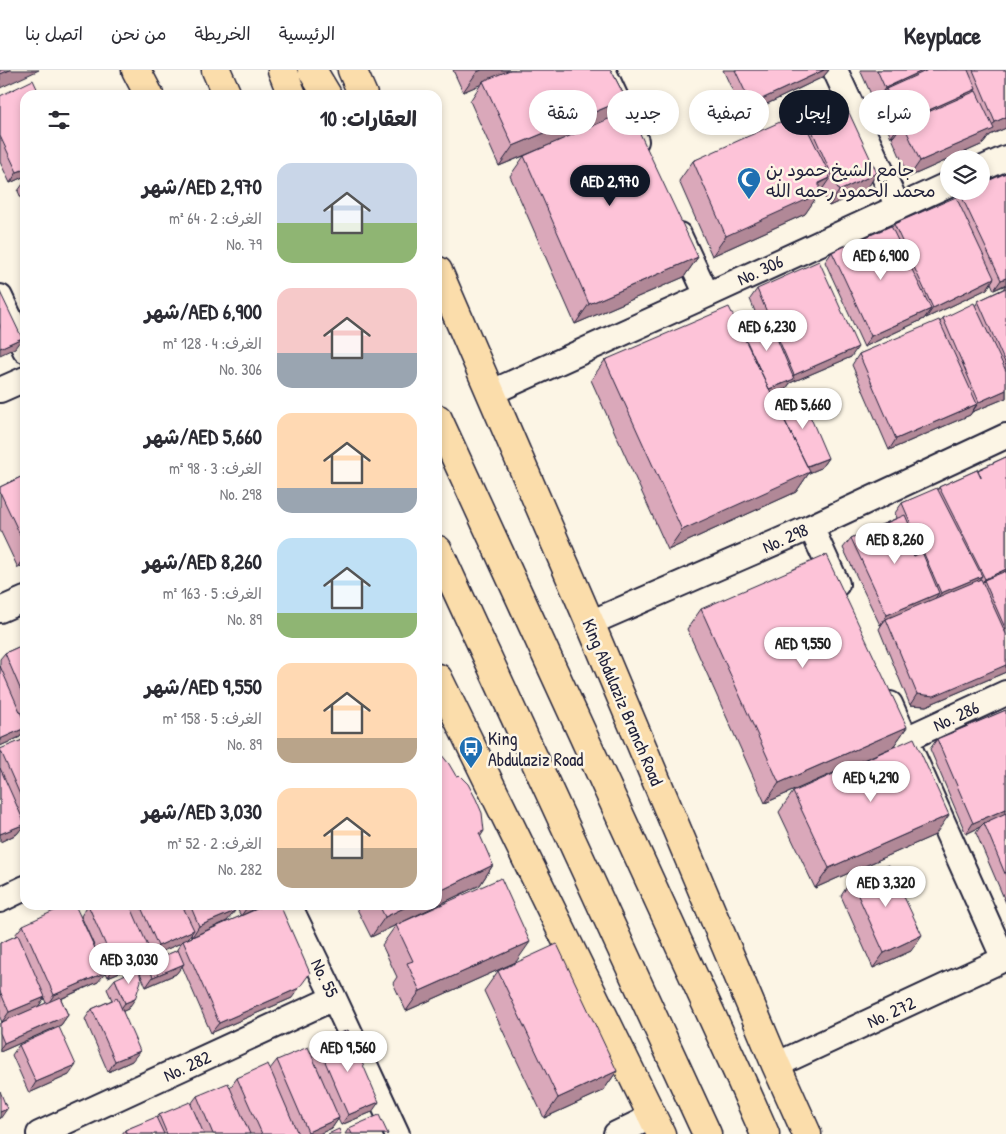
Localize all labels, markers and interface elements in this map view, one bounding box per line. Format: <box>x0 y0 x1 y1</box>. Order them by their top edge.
text: Keyplace <box>904 19 981 51</box>
text: اتصل بنا <box>25 21 83 46</box>
text: من نحن <box>111 21 167 46</box>
text: الخريطة <box>195 21 251 46</box>
text: الرئيسية <box>279 21 335 46</box>
chip: شقة <box>529 90 597 135</box>
chip: جديد <box>607 90 679 135</box>
chip: تصفية <box>689 90 769 135</box>
chip: إيجار <box>779 90 849 135</box>
chip: شراء <box>859 90 930 135</box>
text: العقارات: 10 <box>320 104 417 133</box>
icon: filters <box>45 106 73 134</box>
map controls <box>940 150 990 200</box>
button: layers <box>940 150 990 200</box>
place label: جامع الشيخ حمود بن محمد الحمود رحمه الله <box>766 157 936 203</box>
pin: AED 2,970 <box>553 164 667 207</box>
mosque icon: جامع الشيخ حمود بن محمد الحمود رحمه الله <box>736 166 762 200</box>
text: AED 2,970 <box>581 170 639 192</box>
text: AED 2,970/شهر <box>142 172 262 201</box>
icon: home <box>317 183 377 243</box>
text: الغرف: 2 · 64 m² <box>169 207 262 229</box>
text: No. 79 <box>226 233 262 255</box>
pin: AED 6,900 <box>824 238 938 281</box>
text: AED 6,900 <box>853 244 909 266</box>
street label: No. 306 <box>733 248 787 292</box>
text: AED 6,900/شهر <box>145 297 262 326</box>
icon: home <box>317 308 377 368</box>
pin: AED 6,230 <box>710 310 824 352</box>
text: AED 6,230 <box>738 315 796 337</box>
text: الغرف: 4 · 128 m² <box>163 332 262 354</box>
text: No. 306 <box>219 358 262 380</box>
pin: AED 5,660 <box>746 388 860 430</box>
text: AED 5,660 <box>775 393 831 415</box>
text: AED 5,660/شهر <box>145 422 262 451</box>
icon: home <box>317 433 377 493</box>
text: الغرف: 3 · 98 m² <box>169 457 262 479</box>
text: No. 298 <box>220 483 262 505</box>
street label: No. 298 <box>758 517 812 559</box>
pin: AED 8,260 <box>838 522 952 565</box>
text: AED 8,260 <box>866 528 924 550</box>
text: AED 8,260/شهر <box>143 547 262 576</box>
icon: home <box>317 558 377 618</box>
text: الغرف: 5 · 163 m² <box>163 582 262 604</box>
text: No. 89 <box>227 608 262 630</box>
street label: King Abdulaziz Branch Road <box>577 615 669 789</box>
pin: AED 9,550 <box>746 626 860 669</box>
text: AED 9,550 <box>775 632 831 654</box>
text: AED 9,550/شهر <box>145 672 262 701</box>
icon: home <box>317 683 377 743</box>
street label: No. 286 <box>929 694 983 738</box>
text: الغرف: 5 · 158 m² <box>163 707 262 729</box>
place label: King Abdulaziz Road <box>488 726 583 772</box>
text: No. 89 <box>227 733 262 755</box>
bus stop icon: King Abdulaziz Road <box>458 735 484 769</box>
pin: AED 4,290 <box>814 760 928 803</box>
text: AED 4,290 <box>843 766 899 788</box>
text: AED 3,030/شهر <box>142 797 262 826</box>
icon: home <box>317 808 377 868</box>
text: الغرف: 2 · 52 m² <box>167 832 262 854</box>
text: No. 282 <box>218 858 262 880</box>
pin: AED 3,320 <box>829 866 943 908</box>
text: AED 3,320 <box>857 871 915 893</box>
pin: AED 3,030 <box>72 942 186 985</box>
text: AED 3,030 <box>100 948 158 970</box>
street label: No. 55 <box>305 955 345 1002</box>
street label: No. 272 <box>863 990 920 1034</box>
pin: AED 9,560 <box>291 1030 405 1073</box>
text: AED 9,560 <box>320 1036 376 1058</box>
street label: No. 282 <box>159 1044 215 1088</box>

